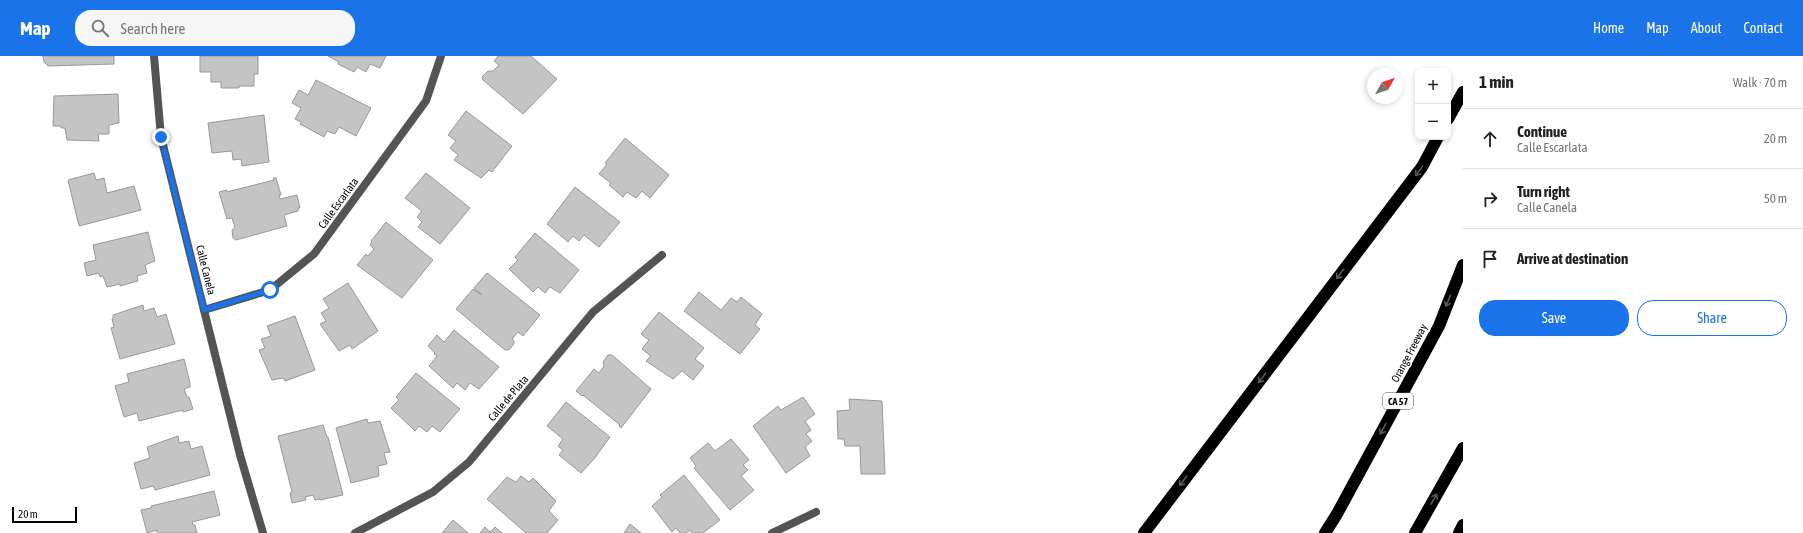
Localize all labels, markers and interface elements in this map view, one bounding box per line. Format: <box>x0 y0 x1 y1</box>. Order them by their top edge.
search box <box>75 10 355 46</box>
text: Map <box>20 17 51 39</box>
icon: search <box>89 17 111 39</box>
text: Search here <box>121 20 185 37</box>
text: Home <box>1593 20 1624 36</box>
text: Map <box>1646 20 1669 36</box>
text: About <box>1691 20 1722 36</box>
text: Contact <box>1744 20 1783 36</box>
north arrow <box>1367 68 1403 104</box>
map controls <box>1415 68 1451 140</box>
button: + <box>1415 68 1451 104</box>
text: 1 min <box>1479 72 1514 92</box>
text: Walk · 70 m <box>1733 75 1787 90</box>
button: − <box>1415 104 1451 140</box>
text: Continue <box>1517 123 1567 140</box>
route end <box>152 128 170 146</box>
icon: ahead <box>1479 128 1501 150</box>
text: 20 m <box>1764 131 1787 146</box>
text: Calle Escarlata <box>1517 140 1587 155</box>
one-way arrow <box>1415 165 1423 176</box>
street label: Calle Escarlata <box>316 175 360 231</box>
text: Turn right <box>1517 183 1570 200</box>
icon: right <box>1479 188 1501 210</box>
text: 50 m <box>1764 191 1787 206</box>
text: Calle Canela <box>1517 200 1577 215</box>
street label: Calle Canela <box>194 244 218 296</box>
icon: arrive <box>1479 248 1501 270</box>
text: Arrive at destination <box>1517 250 1628 267</box>
one-way arrow <box>1336 269 1344 280</box>
route start <box>261 281 279 299</box>
one-way arrow <box>1444 295 1452 307</box>
button: Save <box>1479 300 1629 336</box>
button: Share <box>1637 300 1787 336</box>
street label: Orange Freeway <box>1389 321 1430 384</box>
one-way arrow <box>1257 372 1266 383</box>
street label: Calle de Plata <box>485 373 531 423</box>
road number: CA 57 <box>1383 393 1413 409</box>
one-way arrow <box>1379 423 1386 435</box>
one-way arrow <box>1179 476 1187 487</box>
one-way arrow <box>1430 493 1438 505</box>
scale bar <box>12 505 77 524</box>
text: 20 m <box>18 508 38 520</box>

